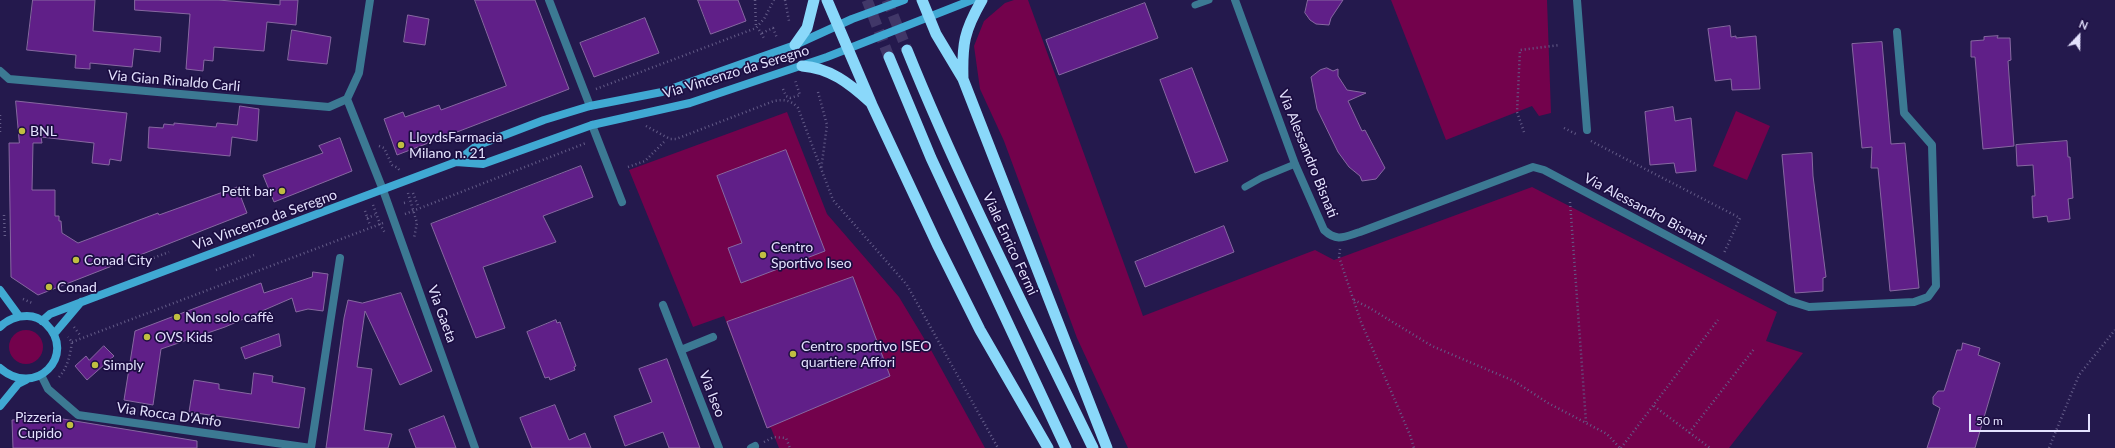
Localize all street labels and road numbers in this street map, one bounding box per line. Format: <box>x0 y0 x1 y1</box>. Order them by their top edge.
street label: Via Vincenzo da Seregno <box>661 42 811 102</box>
street label: Via Gian Rinaldo Carli <box>107 67 241 95</box>
street label: Via Alessandro Bisnati <box>1275 88 1341 220</box>
street label: Via Alessandro Bisnati <box>1581 170 1709 248</box>
street label: Via Vincenzo da Seregno <box>191 186 339 254</box>
street label: Viale Enrico Fermi <box>979 190 1041 298</box>
street label: Via Gaeta <box>424 283 460 345</box>
street label: Via Iseo <box>695 368 729 420</box>
street label: Via Rocca D'Anfo <box>115 399 223 431</box>

